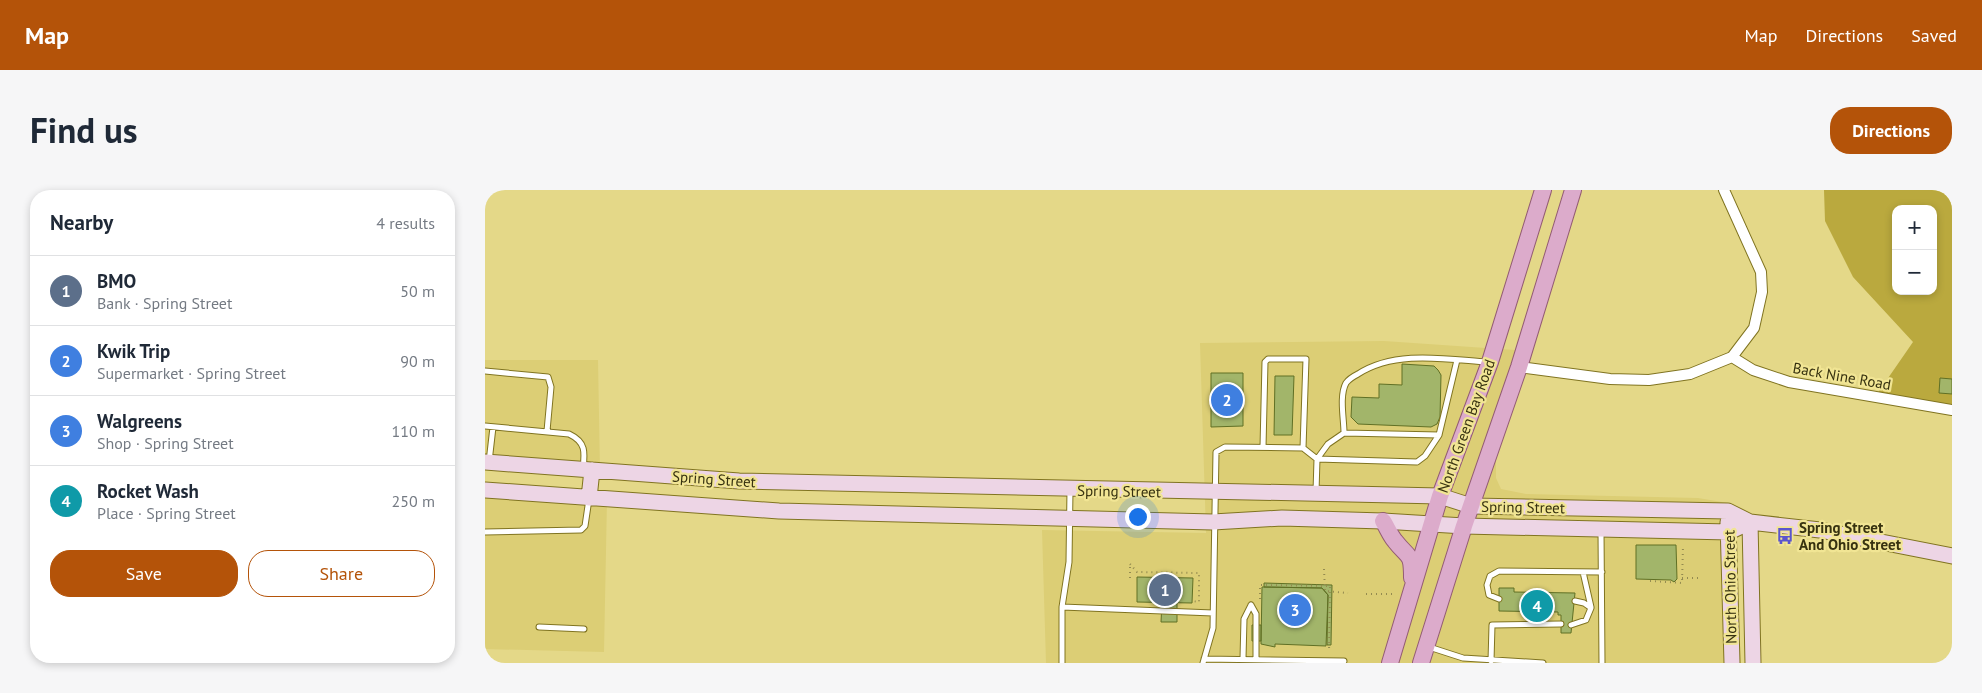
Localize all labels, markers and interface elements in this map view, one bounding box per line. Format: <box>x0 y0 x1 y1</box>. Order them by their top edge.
text: Map <box>25 20 69 51</box>
text: Map <box>1745 24 1777 47</box>
text: Directions <box>1805 24 1883 47</box>
text: Saved <box>1911 24 1957 47</box>
text: Find us <box>30 107 138 153</box>
button: Directions <box>1830 107 1952 154</box>
map controls <box>1892 205 1937 295</box>
button: + <box>1892 205 1937 250</box>
text: Nearby <box>50 209 113 236</box>
text: 4 results <box>376 213 435 233</box>
button: − <box>1892 250 1937 295</box>
text: BMO <box>97 269 136 293</box>
text: 1 <box>61 281 71 301</box>
text: 50 m <box>400 281 435 301</box>
text: Bank · Spring Street <box>97 293 232 313</box>
text: Kwik Trip <box>97 339 170 363</box>
text: 2 <box>61 351 71 371</box>
text: 90 m <box>400 351 435 371</box>
street label: North Green Bay Road <box>1433 357 1499 495</box>
street label: Back Nine Road <box>1791 358 1893 394</box>
text: Supermarket · Spring Street <box>97 363 286 383</box>
pin: 2 <box>1211 381 1243 419</box>
text: Walgreens <box>97 409 182 433</box>
text: 3 <box>61 421 71 441</box>
text: 110 m <box>392 421 435 441</box>
text: Shop · Spring Street <box>97 433 234 453</box>
street label: Spring Street <box>672 467 756 491</box>
text: Rocket Wash <box>97 479 199 503</box>
street label: Spring Street <box>1077 481 1161 501</box>
text: 4 <box>61 491 71 511</box>
text: 250 m <box>392 491 435 511</box>
street label: Spring Street <box>1481 497 1565 517</box>
text: Place · Spring Street <box>97 503 236 523</box>
your location <box>1125 504 1151 530</box>
place label: Spring Street And Ohio Street <box>1799 518 1902 554</box>
bus stop icon: Spring Street And Ohio Street <box>1775 526 1795 546</box>
street label: North Ohio Street <box>1720 530 1740 644</box>
button: Save <box>50 550 238 597</box>
button: Share <box>248 550 435 597</box>
pin: 1 <box>1149 571 1181 609</box>
pin: 4 <box>1521 587 1553 625</box>
pin: 3 <box>1279 591 1311 629</box>

